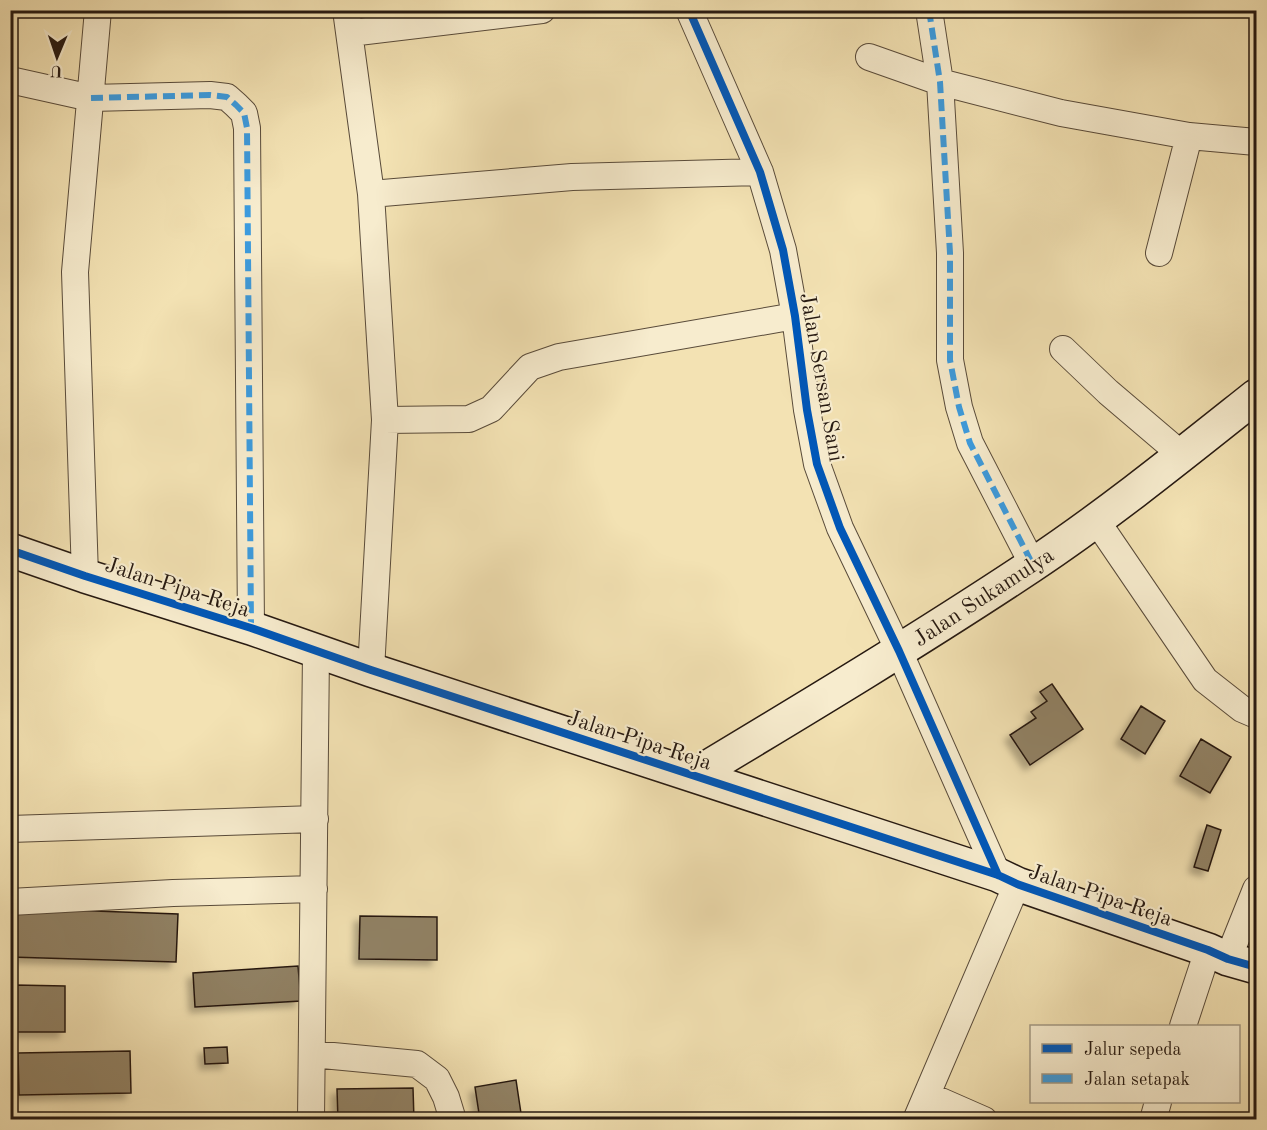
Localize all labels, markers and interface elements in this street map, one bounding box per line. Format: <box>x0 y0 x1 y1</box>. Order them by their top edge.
north arrow <box>27 27 87 87</box>
text: U <box>50 62 63 78</box>
street label: Jalan Sersan Sani <box>795 291 847 464</box>
street label: Jalan Sukamulya <box>910 544 1058 651</box>
street label: Jalan Pipa Reja <box>102 554 253 622</box>
street label: Jalan Pipa Reja <box>564 707 715 775</box>
street label: Jalan Pipa Reja <box>1026 861 1175 931</box>
legend <box>1030 1025 1240 1103</box>
text: Jalur sepeda <box>1084 1041 1182 1059</box>
text: Jalan setapak <box>1084 1071 1190 1089</box>

